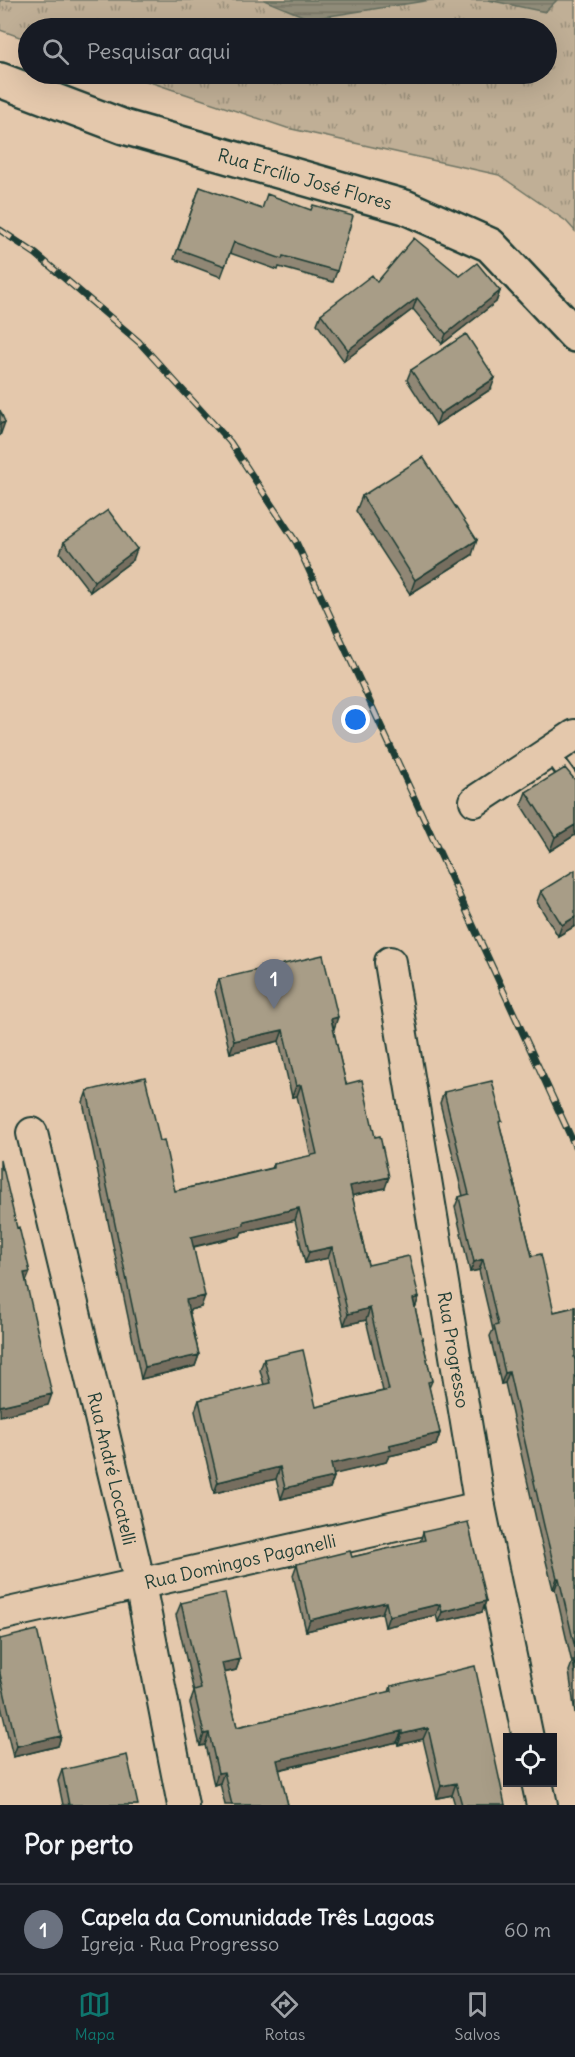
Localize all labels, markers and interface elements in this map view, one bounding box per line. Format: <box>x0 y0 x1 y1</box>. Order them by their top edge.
search box <box>18 18 557 84</box>
icon: search <box>39 35 72 68</box>
text: Pesquisar aqui <box>87 37 230 65</box>
street label: Rua Ercílio José Flores <box>215 143 395 214</box>
your location <box>341 705 370 734</box>
pin: 1 <box>254 960 294 1009</box>
street label: Rua Progresso <box>433 1290 475 1410</box>
street label: Rua André Locatelli <box>83 1390 142 1547</box>
street label: Rua Domingos Paganelli <box>142 1528 338 1594</box>
map controls <box>503 1733 557 1787</box>
button: locate <box>503 1733 557 1787</box>
text: Por perto <box>24 1828 133 1861</box>
text: Capela da Comunidade Três Lagoas <box>81 1903 434 1931</box>
text: 1 <box>40 1917 47 1942</box>
text: 60 m <box>504 1917 551 1942</box>
text: Igreja · Rua Progresso <box>81 1931 279 1956</box>
tab: Mapa <box>75 1988 115 2044</box>
tab: Rotas <box>264 1988 305 2044</box>
tab: Salvos <box>455 1988 500 2044</box>

